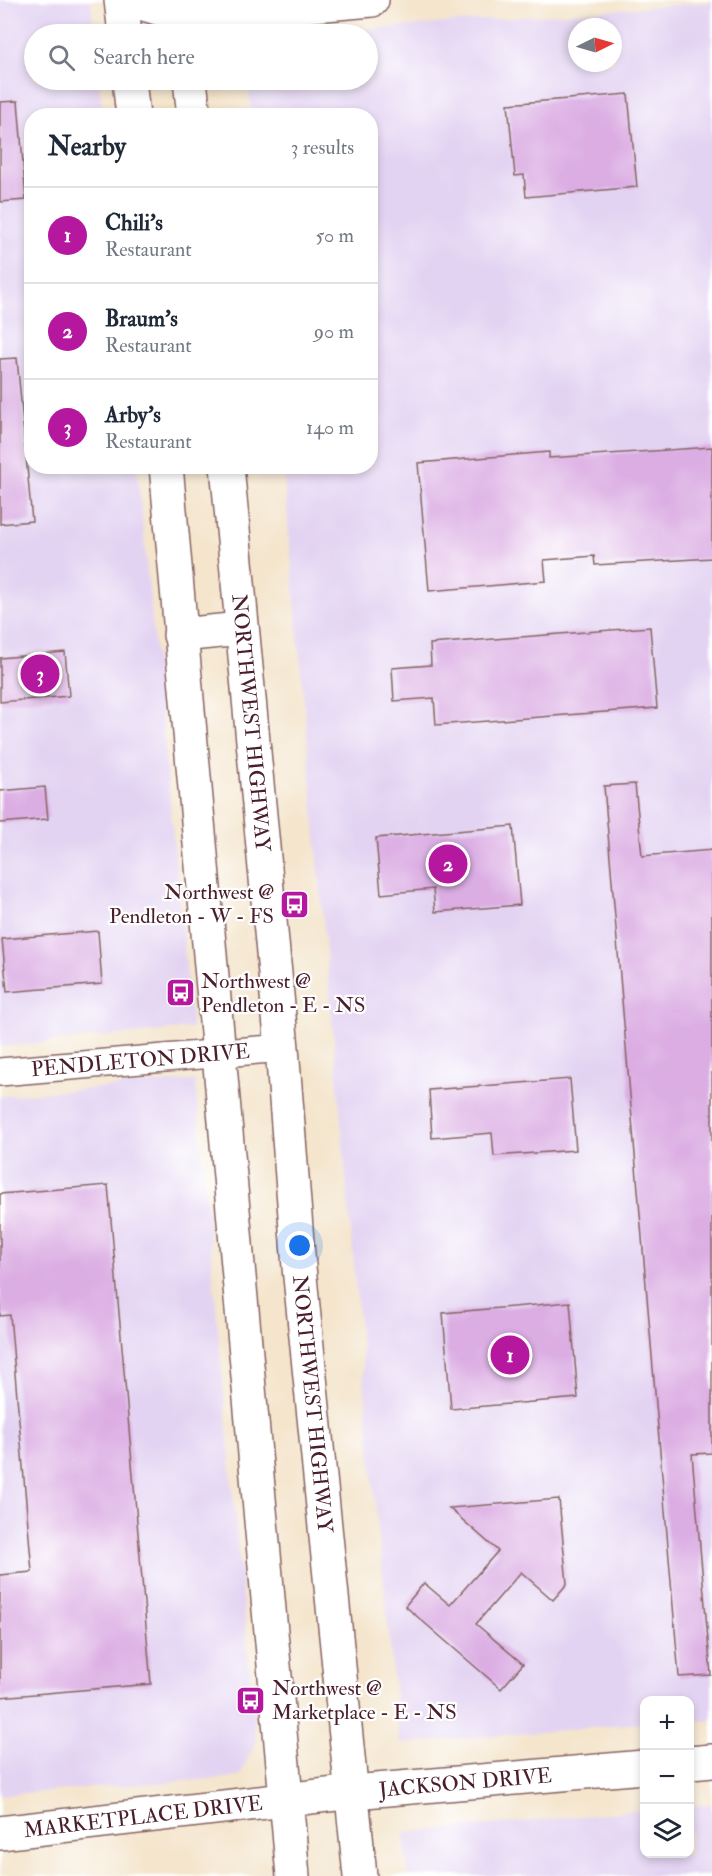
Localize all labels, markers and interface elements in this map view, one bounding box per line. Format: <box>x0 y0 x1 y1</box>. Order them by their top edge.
north arrow <box>568 18 622 72</box>
search box <box>24 24 378 90</box>
icon: search <box>45 41 78 74</box>
text: Search here <box>93 43 195 71</box>
text: Nearby <box>48 131 126 163</box>
text: 3 results <box>291 135 354 160</box>
text: Chili's <box>105 209 163 237</box>
text: 1 <box>64 223 71 248</box>
text: 50 m <box>315 223 354 248</box>
text: Restaurant <box>105 237 192 262</box>
text: Braum's <box>105 305 178 333</box>
text: 2 <box>62 319 73 344</box>
text: 90 m <box>314 319 354 344</box>
text: Restaurant <box>105 333 192 358</box>
text: Arby's <box>105 401 161 429</box>
text: 3 <box>64 415 71 440</box>
text: 140 m <box>306 415 354 440</box>
text: Restaurant <box>105 429 192 454</box>
street label: NORTHWEST HIGHWAY <box>225 593 276 854</box>
pin: 3 <box>20 652 60 696</box>
pin: 2 <box>428 842 468 886</box>
place label: Northwest @ Pendleton - W - FS <box>109 879 274 930</box>
bus stop icon: Northwest @ Pendleton - W - FS <box>279 888 311 920</box>
place label: Northwest @ Pendleton - E - NS <box>201 968 365 1019</box>
bus stop icon: Northwest @ Pendleton - E - NS <box>164 977 196 1009</box>
street label: PENDLETON DRIVE <box>30 1038 251 1083</box>
your location <box>285 1231 314 1260</box>
street label: NORTHWEST HIGHWAY <box>286 1274 339 1535</box>
pin: 1 <box>490 1332 530 1378</box>
place label: Northwest @ Marketplace - E - NS <box>272 1675 457 1726</box>
bus stop icon: Northwest @ Marketplace - E - NS <box>235 1684 267 1716</box>
map controls <box>640 1696 694 1858</box>
button: + <box>640 1696 694 1750</box>
button: − <box>640 1750 694 1804</box>
street label: JACKSON DRIVE <box>377 1762 553 1804</box>
street label: MARKETPLACE DRIVE <box>22 1790 264 1844</box>
button: layers <box>640 1804 694 1858</box>

